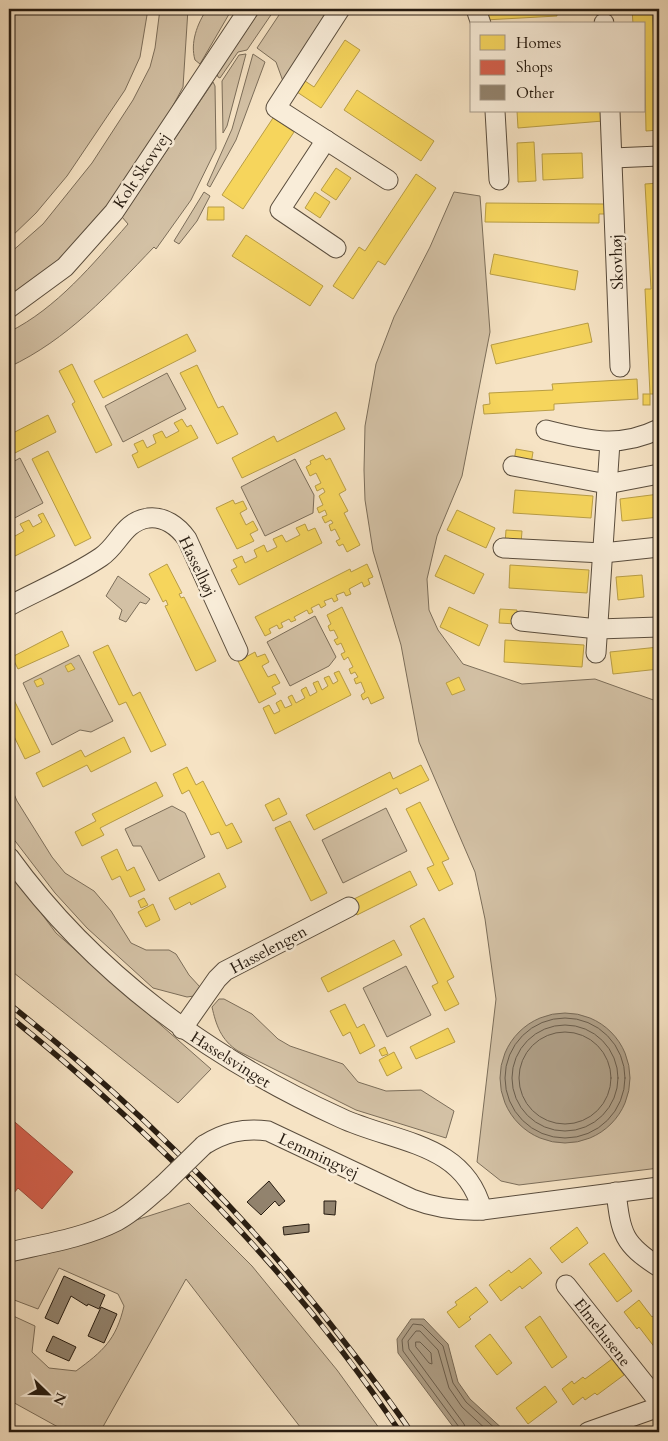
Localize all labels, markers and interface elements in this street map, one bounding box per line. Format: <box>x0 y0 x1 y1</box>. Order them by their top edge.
legend <box>470 22 646 112</box>
text: Homes <box>516 33 561 53</box>
text: Shops <box>516 57 553 77</box>
text: Other <box>516 83 555 103</box>
street label: Kolt Skovvej <box>108 128 175 213</box>
street label: Skovhøj <box>605 234 629 290</box>
street label: Hasselhøj <box>173 533 221 600</box>
street label: Hasselengen <box>226 920 311 979</box>
street label: Hasselsvinget <box>186 1026 275 1093</box>
street label: Lemmingvej <box>275 1128 362 1184</box>
street label: Elmehusene <box>569 1294 636 1371</box>
north arrow <box>22 1368 72 1418</box>
text: N <box>48 1390 71 1408</box>

